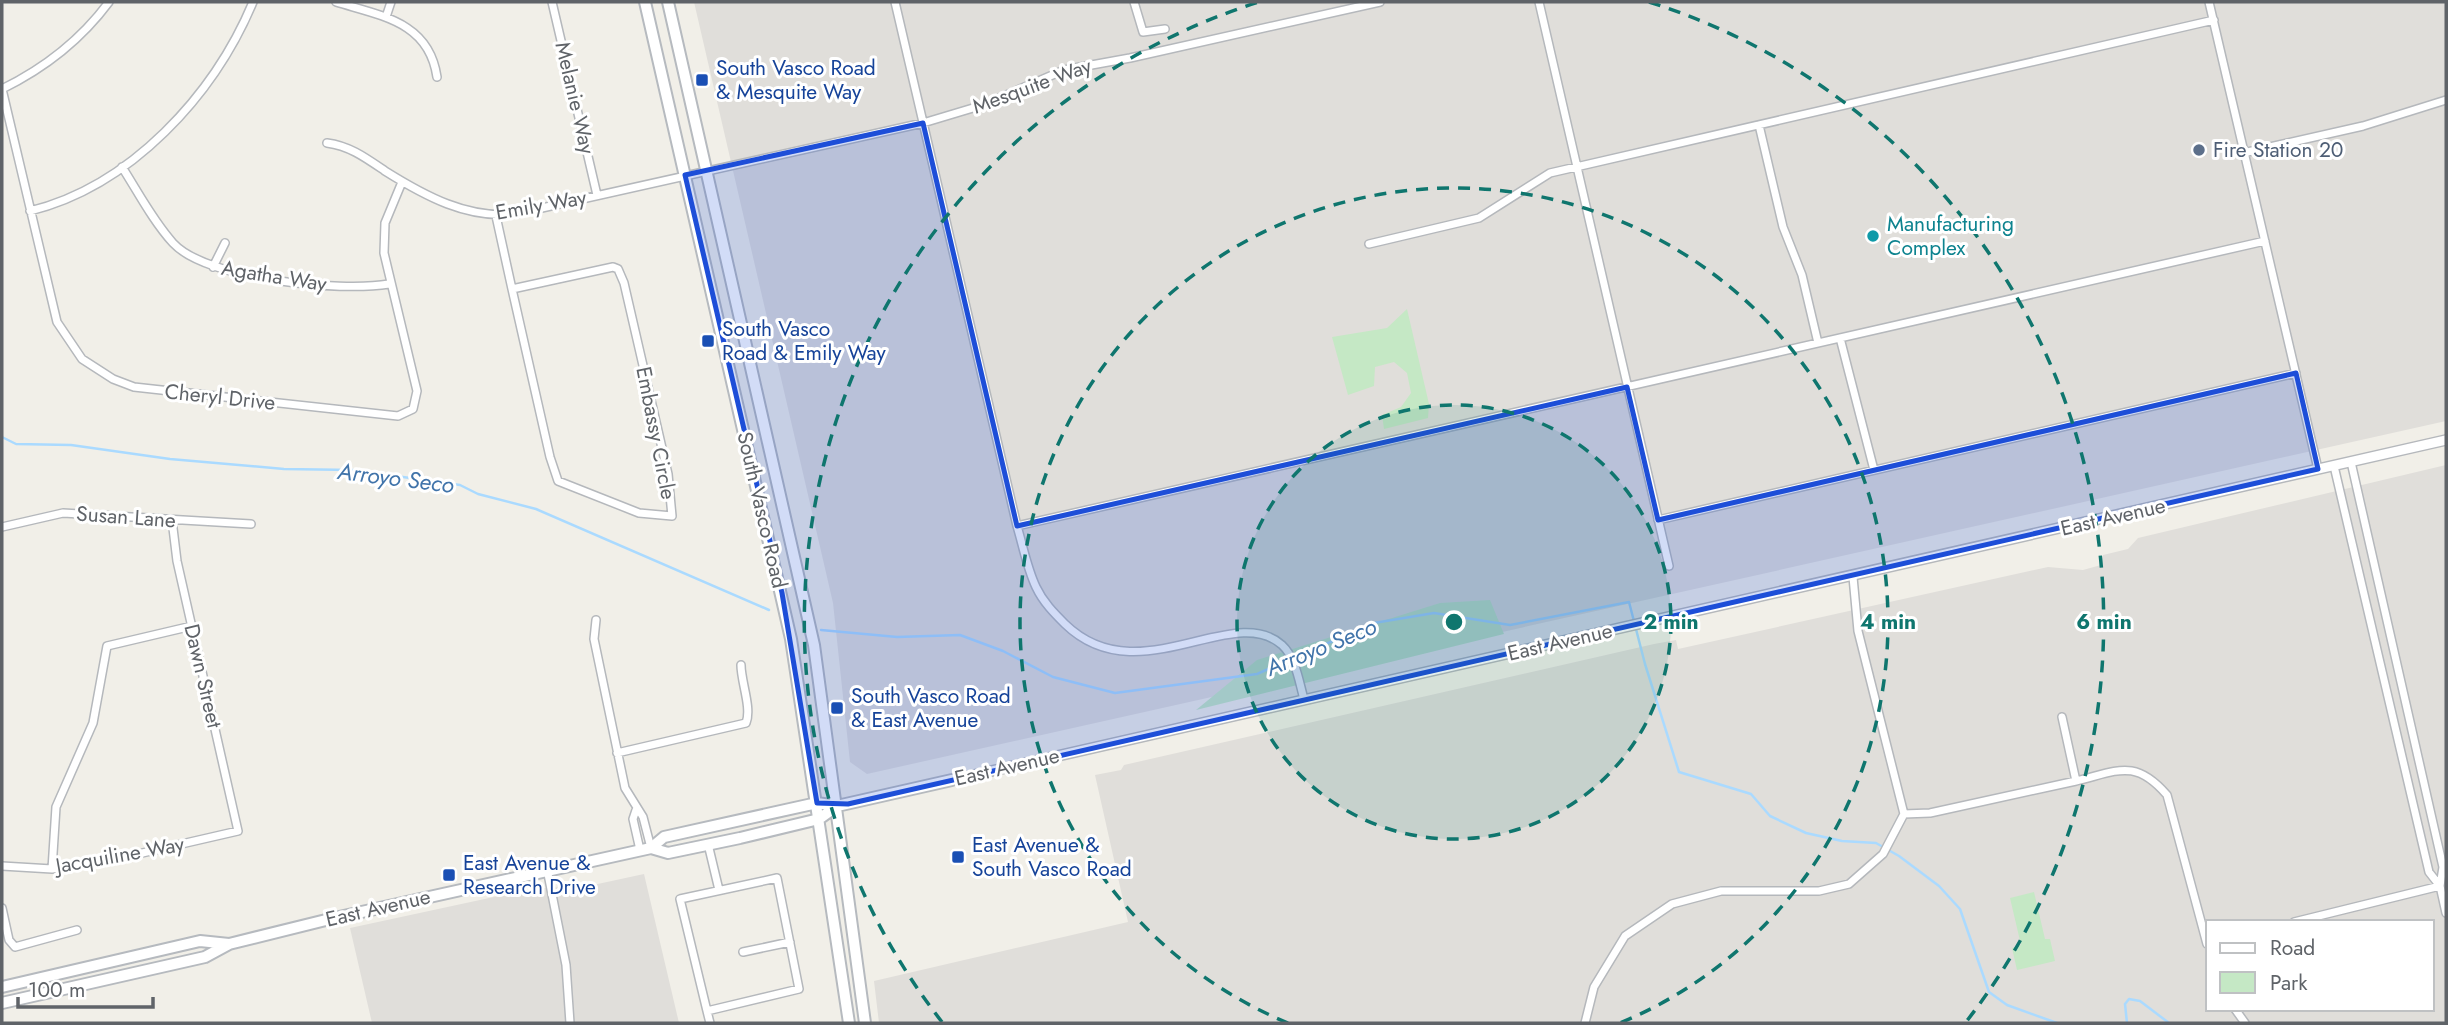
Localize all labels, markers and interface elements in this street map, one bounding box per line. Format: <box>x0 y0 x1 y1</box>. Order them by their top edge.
street label: Melanie Way <box>548 39 603 158</box>
street label: Mesquite Way <box>968 50 1096 121</box>
place label: South Vasco Road & Mesquite Way <box>716 53 876 107</box>
marker: South Vasco Road & Mesquite Way <box>694 72 710 88</box>
place label: Fire Station 20 <box>2213 135 2343 165</box>
marker: Fire Station 20 <box>2191 142 2207 158</box>
street label: Emily Way <box>493 182 589 228</box>
place label: Manufacturing Complex <box>1887 209 2014 263</box>
marker: Manufacturing Complex <box>1865 228 1881 244</box>
street label: Agatha Way <box>219 253 330 299</box>
place label: South Vasco Road & Emily Way <box>722 314 887 368</box>
marker: South Vasco Road & Emily Way <box>700 333 716 349</box>
street label: Embassy Circle <box>628 364 684 502</box>
street label: Cheryl Drive <box>163 376 277 418</box>
street label: South Vasco Road <box>729 429 795 591</box>
water label: Arroyo Seco <box>335 454 457 502</box>
street label: East Avenue <box>2058 490 2169 544</box>
street label: Susan Lane <box>75 499 177 535</box>
text: 2 min <box>1643 607 1699 637</box>
text: 4 min <box>1860 607 1916 637</box>
text: 6 min <box>2076 607 2132 637</box>
water label: Arroyo Seco <box>1260 609 1382 685</box>
centre of rings <box>1442 610 1466 634</box>
street label: East Avenue <box>1505 615 1616 669</box>
street label: Dawn Street <box>176 621 230 731</box>
place label: South Vasco Road & East Avenue <box>851 681 1011 735</box>
marker: South Vasco Road & East Avenue <box>829 700 845 716</box>
street label: East Avenue <box>952 740 1063 794</box>
street label: Jacquiline Way <box>50 829 187 882</box>
place label: East Avenue & South Vasco Road <box>972 830 1132 884</box>
place label: East Avenue & Research Drive <box>463 848 596 902</box>
marker: East Avenue & South Vasco Road <box>950 849 966 865</box>
marker: East Avenue & Research Drive <box>441 867 457 883</box>
street label: East Avenue <box>323 881 434 935</box>
legend <box>2206 920 2434 1011</box>
text: Road <box>2270 933 2315 963</box>
scale bar <box>18 965 152 1009</box>
text: Park <box>2270 968 2308 998</box>
text: 100 m <box>28 975 85 1005</box>

